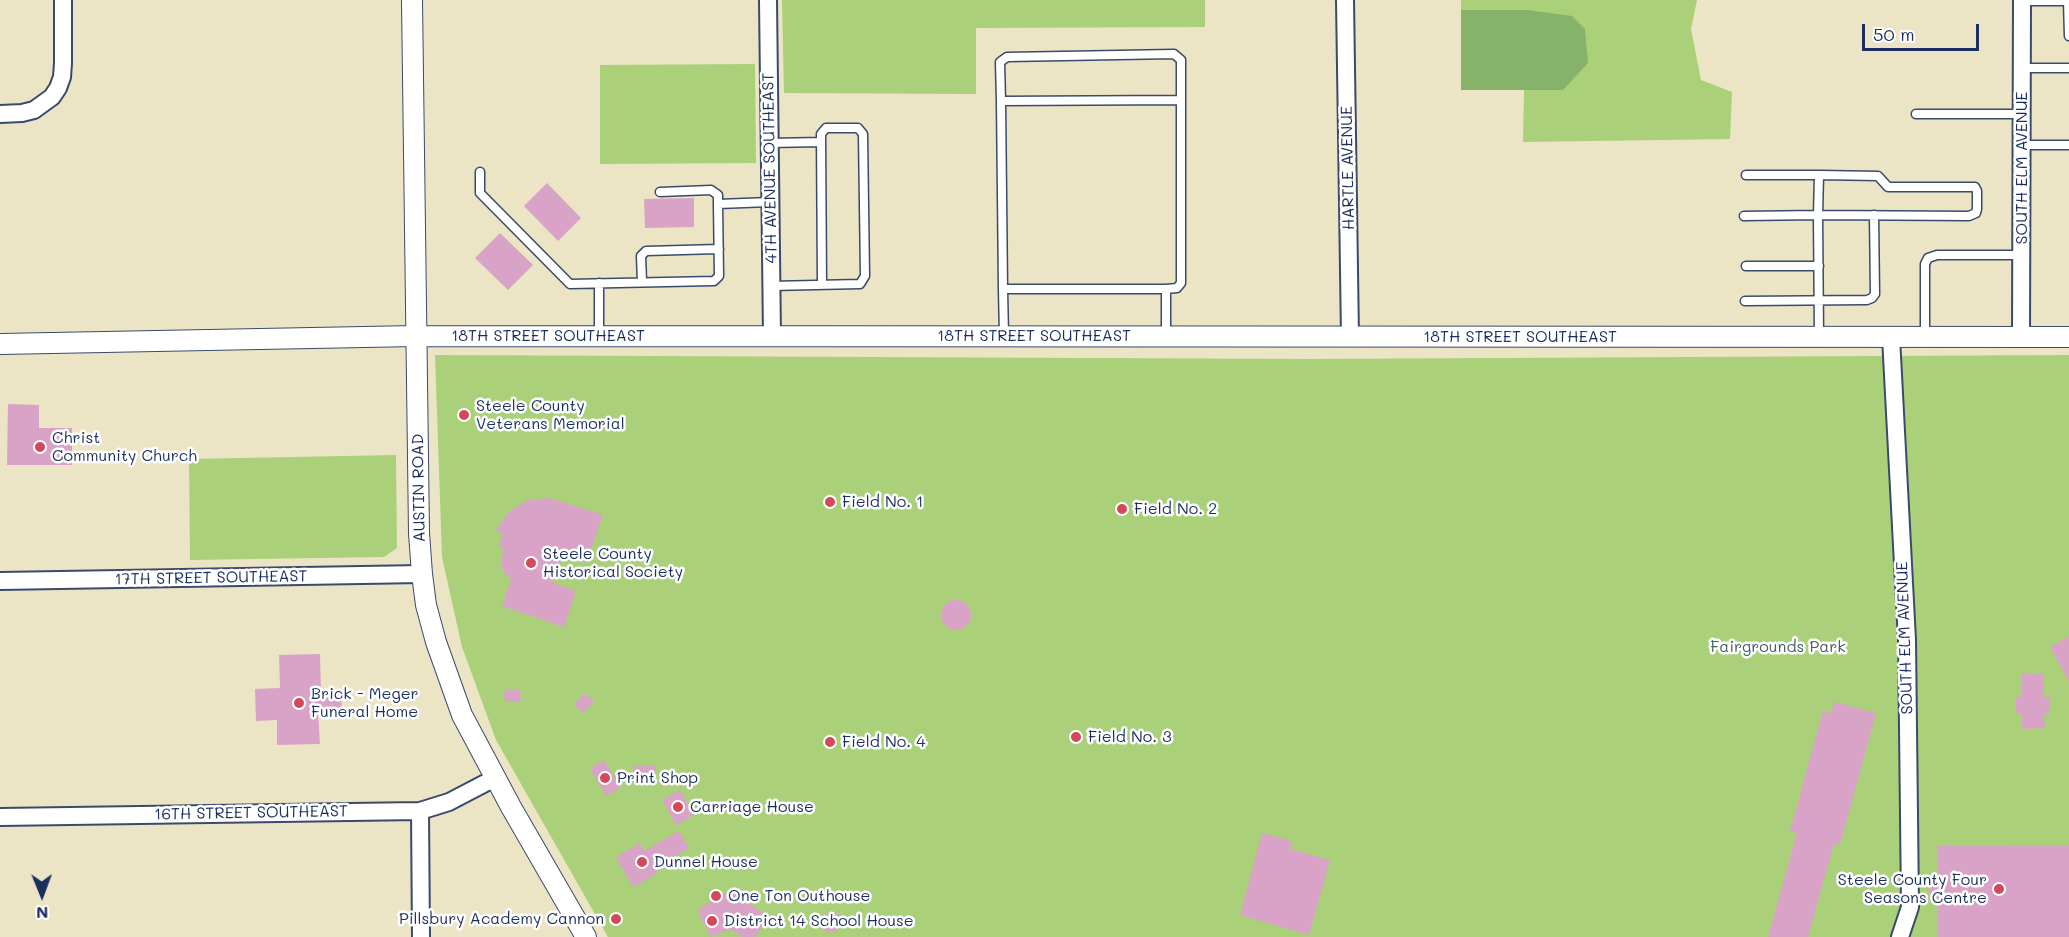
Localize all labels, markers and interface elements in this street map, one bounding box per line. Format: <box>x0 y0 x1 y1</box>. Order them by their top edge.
scale bar <box>1865 12 1982 50</box>
text: 50 m <box>1873 22 1915 46</box>
street label: 4TH AVENUE SOUTHEAST <box>759 73 781 263</box>
street label: SOUTH ELM AVENUE <box>2012 91 2032 245</box>
street label: HARTLE AVENUE <box>1337 106 1359 230</box>
street label: 18TH STREET SOUTHEAST <box>451 326 645 346</box>
street label: 18TH STREET SOUTHEAST <box>937 326 1131 346</box>
street label: 18TH STREET SOUTHEAST <box>1423 327 1617 347</box>
place label: Steele County Veterans Memorial <box>476 396 625 434</box>
marker: Steele County Veterans Memorial <box>457 408 471 422</box>
place label: Christ Community Church <box>52 428 197 466</box>
street label: AUSTIN ROAD <box>408 434 430 542</box>
marker: Christ Community Church <box>33 440 47 454</box>
place label: Field No. 1 <box>842 492 923 512</box>
marker: Field No. 1 <box>823 495 837 509</box>
place label: Field No. 2 <box>1134 499 1217 519</box>
marker: Field No. 2 <box>1115 502 1129 516</box>
place label: Steele County Historical Society <box>543 544 683 582</box>
marker: Steele County Historical Society <box>524 556 538 570</box>
street label: SOUTH ELM AVENUE <box>1893 561 1917 715</box>
street label: 17TH STREET SOUTHEAST <box>114 567 308 589</box>
park label: Fairgrounds Park <box>1710 637 1846 657</box>
place label: Brick - Meger Funeral Home <box>311 684 419 722</box>
marker: Brick - Meger Funeral Home <box>292 696 306 710</box>
place label: Field No. 3 <box>1088 727 1172 747</box>
marker: Field No. 3 <box>1069 730 1083 744</box>
place label: Field No. 4 <box>842 732 926 752</box>
marker: Field No. 4 <box>823 735 837 749</box>
place label: Print Shop <box>617 768 698 788</box>
marker: Print Shop <box>598 771 612 785</box>
place label: Carriage House <box>690 797 814 817</box>
marker: Carriage House <box>671 800 685 814</box>
street label: 16TH STREET SOUTHEAST <box>154 802 348 824</box>
place label: Dunnel House <box>654 852 758 872</box>
marker: Dunnel House <box>635 855 649 869</box>
north arrow <box>12 865 72 925</box>
place label: Steele County Four Seasons Centre <box>1838 870 1987 908</box>
marker: Steele County Four Seasons Centre <box>1992 882 2006 896</box>
place label: One Ton Outhouse <box>728 886 870 906</box>
marker: One Ton Outhouse <box>709 889 723 903</box>
text: N <box>36 903 49 924</box>
place label: Pillsbury Academy Cannon <box>399 909 604 929</box>
place label: District 14 School House <box>724 911 914 931</box>
marker: Pillsbury Academy Cannon <box>609 912 623 926</box>
marker: District 14 School House <box>705 914 719 928</box>

